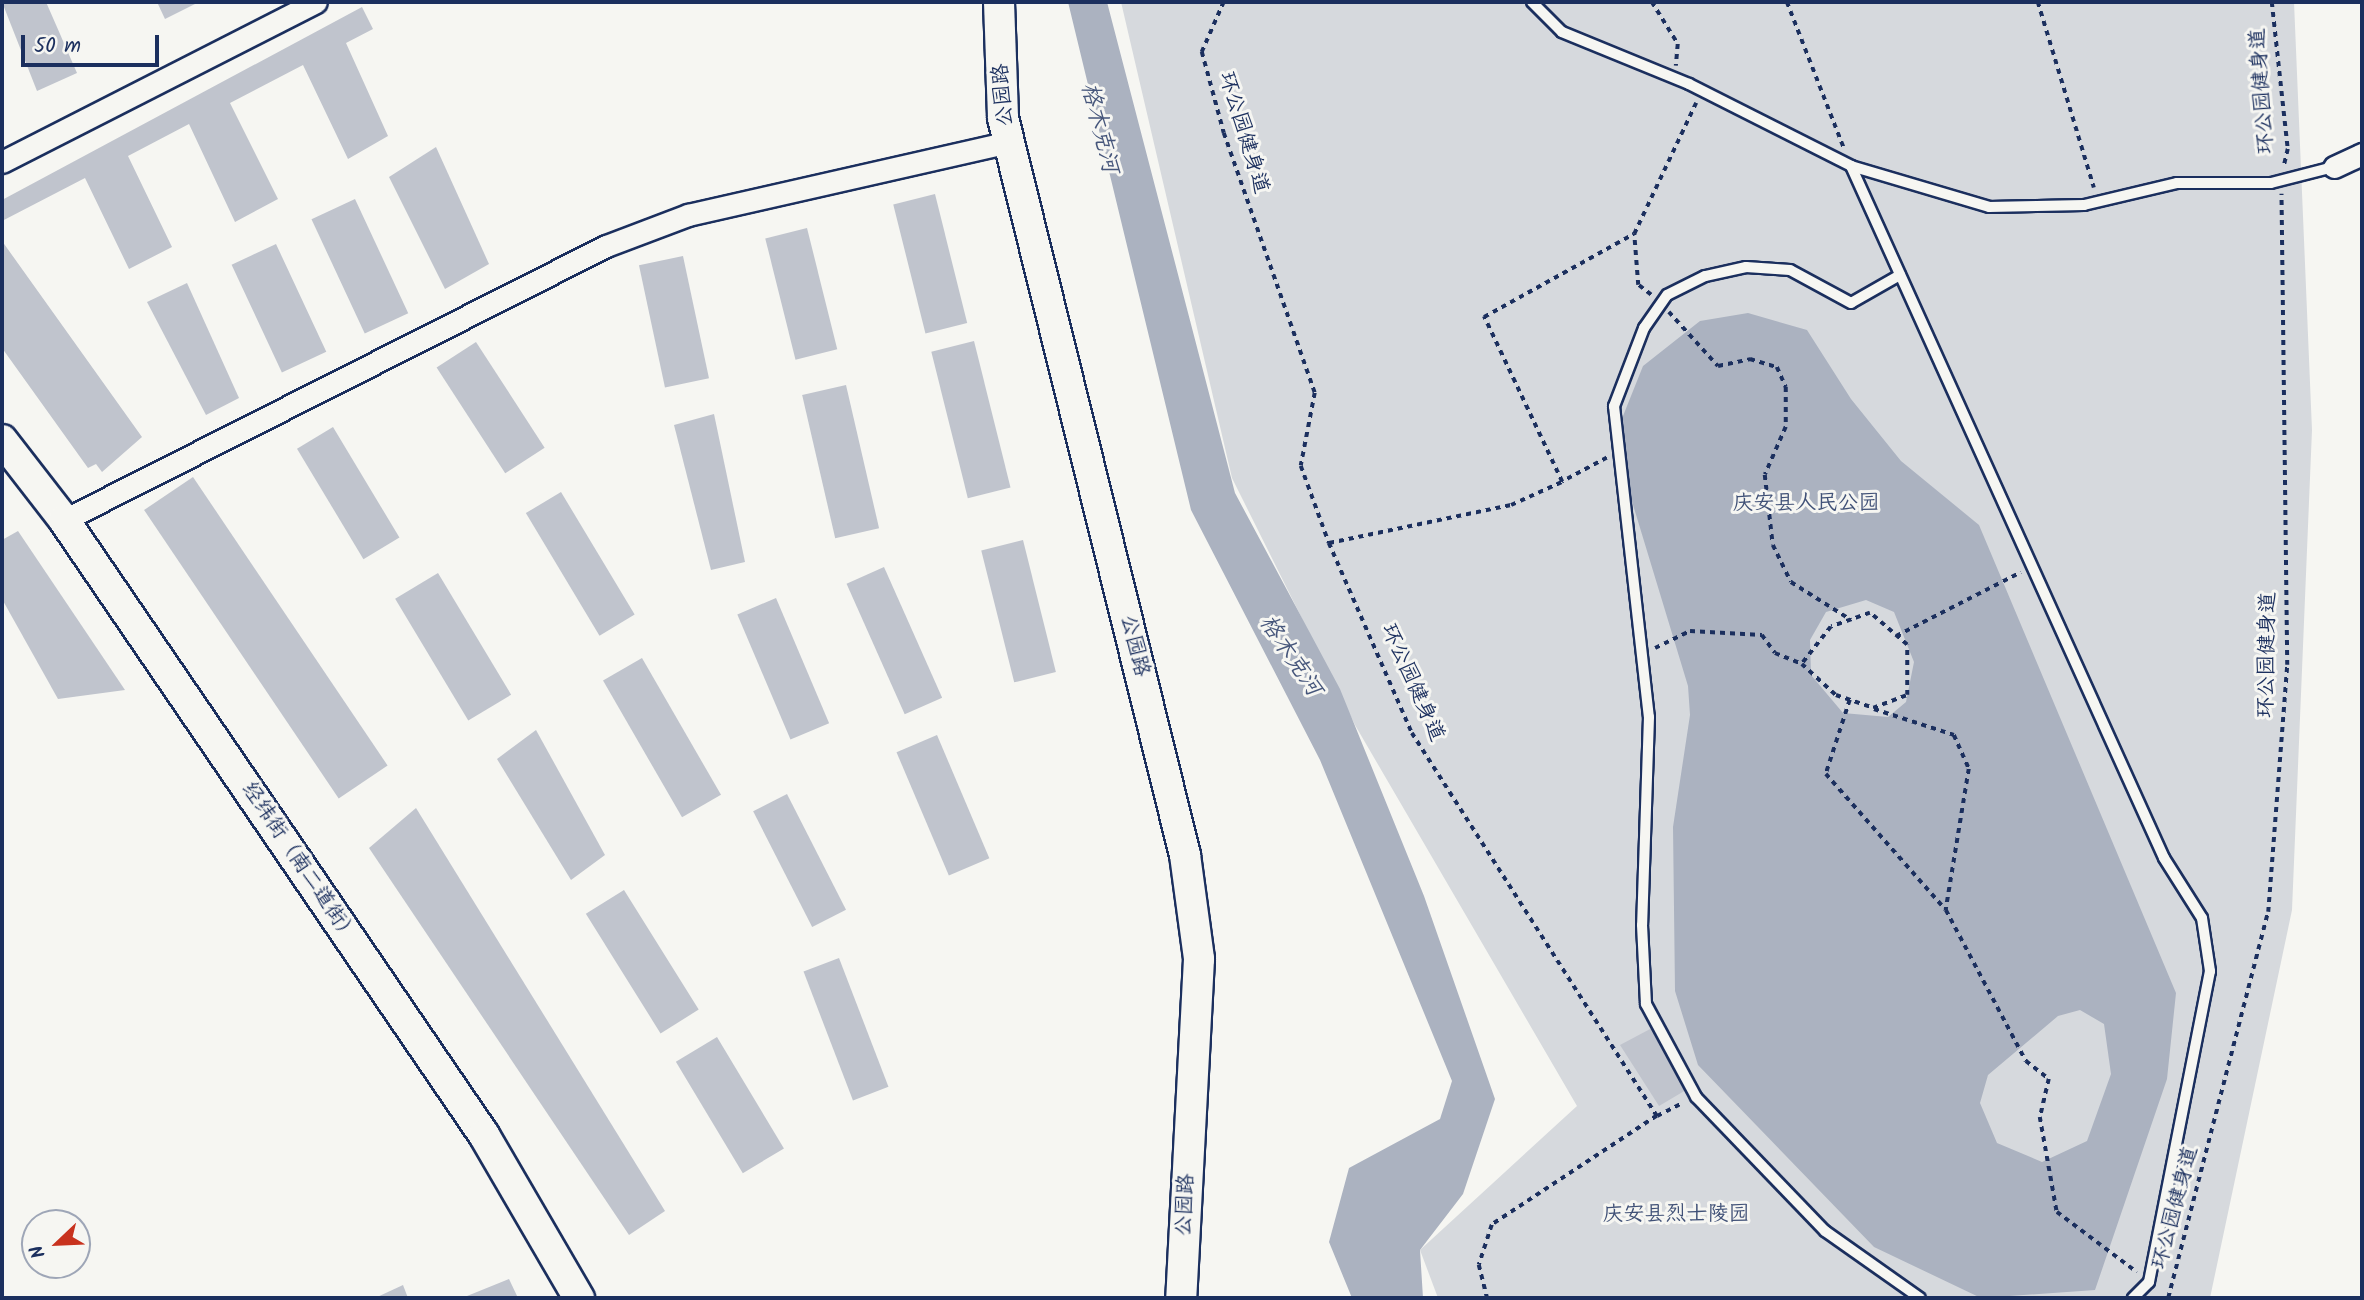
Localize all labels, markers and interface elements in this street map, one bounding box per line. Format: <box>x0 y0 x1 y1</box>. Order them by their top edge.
scale bar <box>24 21 163 65</box>
street label: 环公园健身道 <box>2246 27 2280 155</box>
text: 50 m <box>34 30 81 63</box>
street label: 公园路 <box>989 63 1019 127</box>
street label: 环公园健身道 <box>1213 69 1273 197</box>
water label: 格木克河 <box>1074 80 1124 176</box>
park label: 庆安县人民公园 <box>1733 491 1879 517</box>
street label: 环公园健身道 <box>2254 592 2282 718</box>
water label: 格木克河 <box>1253 610 1327 702</box>
street label: 公园路 <box>1114 612 1154 680</box>
street label: 环公园健身道 <box>1375 620 1449 746</box>
street label: 经纬街（南二道街） <box>236 778 362 948</box>
street label: 环公园健身道 <box>2148 1144 2204 1272</box>
street label: 公园路 <box>1172 1173 1200 1237</box>
park label: 庆安县烈士陵园 <box>1603 1202 1749 1228</box>
north arrow <box>21 1209 91 1279</box>
text: N <box>22 1240 55 1263</box>

